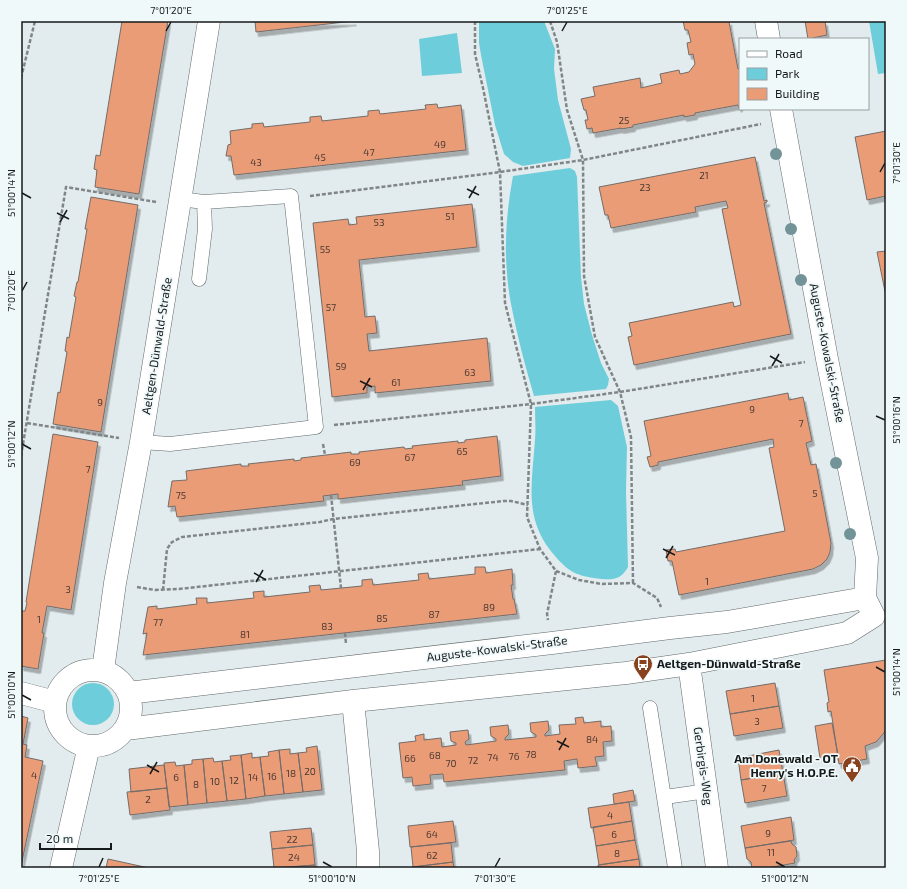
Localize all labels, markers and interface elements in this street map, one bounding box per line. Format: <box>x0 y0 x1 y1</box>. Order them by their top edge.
text: 7°01'20"E <box>150 4 192 16</box>
text: 7°01'25"E <box>547 4 588 16</box>
legend <box>739 38 869 110</box>
text: Road <box>775 46 803 60</box>
text: Park <box>775 66 800 80</box>
text: Building <box>775 86 820 100</box>
house number: 25 <box>619 114 629 126</box>
house number: 49 <box>434 138 446 150</box>
text: 7°01'30"E <box>890 142 902 184</box>
house number: 47 <box>363 146 375 158</box>
house number: 45 <box>314 151 326 163</box>
house number: 43 <box>250 156 262 168</box>
text: 51°00'14"N <box>5 169 17 217</box>
house number: 21 <box>699 169 709 181</box>
house number: 23 <box>639 181 651 193</box>
house number: 51 <box>445 210 455 222</box>
house number: 53 <box>374 216 384 228</box>
house number: 55 <box>320 243 330 255</box>
text: 7°01'20"E <box>5 270 17 312</box>
street label: Aeltgen-Dünwald-Straße <box>138 276 174 415</box>
street label: Auguste-Kowalski-Straße <box>808 282 848 424</box>
house number: 57 <box>326 301 336 313</box>
house number: 59 <box>335 360 347 372</box>
house number: 63 <box>464 366 476 378</box>
house number: 61 <box>391 376 401 388</box>
house number: 9 <box>97 396 103 408</box>
text: 51°00'16"N <box>890 396 902 444</box>
house number: 9 <box>749 403 755 415</box>
house number: 7 <box>798 417 804 429</box>
text: 51°00'12"N <box>5 420 17 468</box>
house number: 65 <box>456 445 468 457</box>
house number: 67 <box>405 451 415 463</box>
house number: 69 <box>349 456 361 468</box>
house number: 7 <box>85 463 91 475</box>
house number: 5 <box>812 487 818 499</box>
house number: 75 <box>176 489 186 501</box>
house number: 1 <box>705 575 709 587</box>
house number: 3 <box>65 583 71 595</box>
house number: 89 <box>483 601 495 613</box>
house number: 87 <box>428 608 440 620</box>
house number: 85 <box>376 612 388 624</box>
house number: 1 <box>37 613 41 625</box>
house number: 77 <box>153 616 163 628</box>
house number: 83 <box>321 620 333 632</box>
house number: 81 <box>240 628 250 640</box>
street label: Auguste-Kowalski-Straße <box>426 632 568 664</box>
text: 51°00'14"N <box>890 648 902 696</box>
bus stop icon: Aeltgen-Dünwald-Straße <box>632 653 654 681</box>
place label: Aeltgen-Dünwald-Straße <box>657 656 801 670</box>
text: 51°00'10"N <box>5 671 17 719</box>
house number: 1 <box>751 692 755 704</box>
house number: 3 <box>754 715 760 727</box>
street label: Gerbirgis-Weg <box>692 726 716 806</box>
house number: 84 <box>586 733 598 745</box>
house number: 78 <box>525 748 537 760</box>
house number: 68 <box>429 749 441 761</box>
house number: 76 <box>509 750 520 762</box>
house number: 74 <box>487 751 499 763</box>
place label: Am Donewald - OT Henry's H.O.P.E. <box>734 751 839 780</box>
house number: 66 <box>404 752 416 764</box>
house number: 72 <box>468 754 479 766</box>
public building icon: Am Donewald - OT Henry's H.O.P.E. <box>841 755 863 783</box>
house number: 70 <box>445 757 457 769</box>
house number: 20 <box>304 765 316 777</box>
house number: 18 <box>286 767 296 779</box>
house number: 4 <box>31 769 37 781</box>
house number: 16 <box>267 770 277 782</box>
house number: 6 <box>173 771 179 783</box>
house number: 14 <box>248 771 258 783</box>
house number: 12 <box>229 774 239 786</box>
house number: 10 <box>210 775 220 787</box>
house number: 8 <box>193 778 199 790</box>
house number: 7 <box>761 782 767 794</box>
house number: 2 <box>145 793 151 805</box>
house number: 4 <box>607 809 613 821</box>
scale bar <box>40 825 111 851</box>
house number: 9 <box>765 827 771 839</box>
house number: 64 <box>426 828 438 840</box>
house number: 6 <box>611 828 617 840</box>
text: 20 m <box>46 831 73 845</box>
house number: 22 <box>286 833 298 845</box>
house number: 11 <box>767 846 775 858</box>
house number: 8 <box>614 847 620 859</box>
house number: 62 <box>426 849 438 861</box>
house number: 24 <box>288 851 300 863</box>
text: 7°01'25"E <box>79 872 120 884</box>
text: 51°00'10"N <box>308 872 356 884</box>
text: 7°01'30"E <box>474 872 516 884</box>
text: 51°00'12"N <box>761 872 809 884</box>

